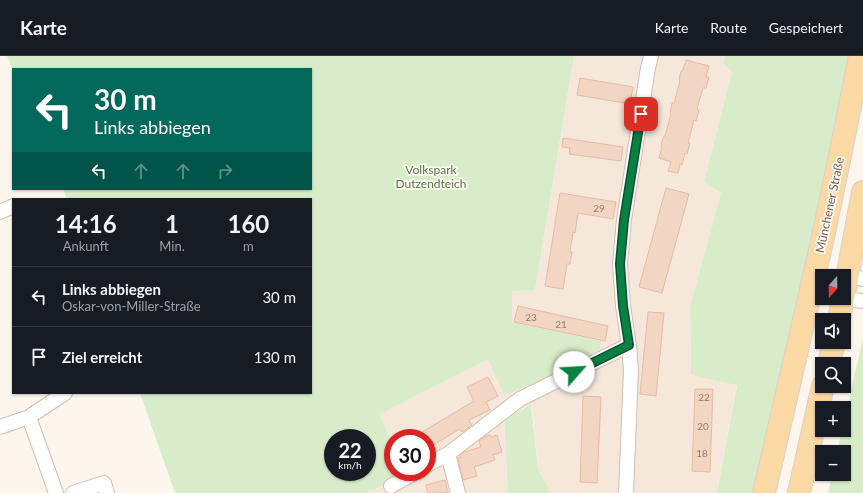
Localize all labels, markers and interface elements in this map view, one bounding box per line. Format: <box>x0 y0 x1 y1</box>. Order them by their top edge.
text: Karte <box>20 16 67 39</box>
text: Karte <box>655 19 688 36</box>
text: Route <box>710 19 747 36</box>
text: Gespeichert <box>769 19 843 36</box>
text: 30 m <box>94 82 157 116</box>
icon: left <box>28 84 80 136</box>
pin <box>624 97 658 131</box>
icon: arrive <box>630 103 652 125</box>
text: Links abbiegen <box>94 116 211 138</box>
street label: Münchener Straße <box>812 156 847 254</box>
icon: left <box>88 160 110 182</box>
icon: ahead <box>130 160 152 182</box>
icon: ahead <box>172 160 194 182</box>
icon: right <box>214 160 236 182</box>
park label: Volkspark Dutzendteich <box>396 162 467 191</box>
house number: 29 <box>593 202 605 214</box>
text: 14:16 <box>55 209 117 238</box>
text: 1 <box>165 209 179 238</box>
text: 160 <box>228 209 269 238</box>
text: Ankunft <box>63 238 109 254</box>
text: Min. <box>159 238 185 254</box>
text: m <box>243 238 254 254</box>
north arrow <box>815 269 851 305</box>
map controls <box>815 269 851 481</box>
text: Links abbiegen <box>62 280 161 298</box>
icon: left <box>28 286 50 308</box>
text: 30 m <box>262 288 296 306</box>
text: Oskar-von-Miller-Straße <box>62 298 201 314</box>
house number: 23 <box>525 311 537 323</box>
button: sound <box>815 313 851 349</box>
house number: 21 <box>555 318 567 330</box>
icon: arrive <box>28 346 50 368</box>
text: Ziel erreicht <box>62 348 142 366</box>
text: 130 m <box>254 348 296 366</box>
position arrow <box>553 351 595 393</box>
button: search <box>815 357 851 393</box>
house number: 22 <box>698 391 710 403</box>
button: + <box>815 401 851 437</box>
house number: 20 <box>697 420 709 432</box>
speed limit sign: 30 <box>384 429 436 481</box>
text: 22 <box>338 438 362 462</box>
button: − <box>815 445 851 481</box>
house number: 18 <box>696 447 708 459</box>
text: km/h <box>338 459 362 471</box>

